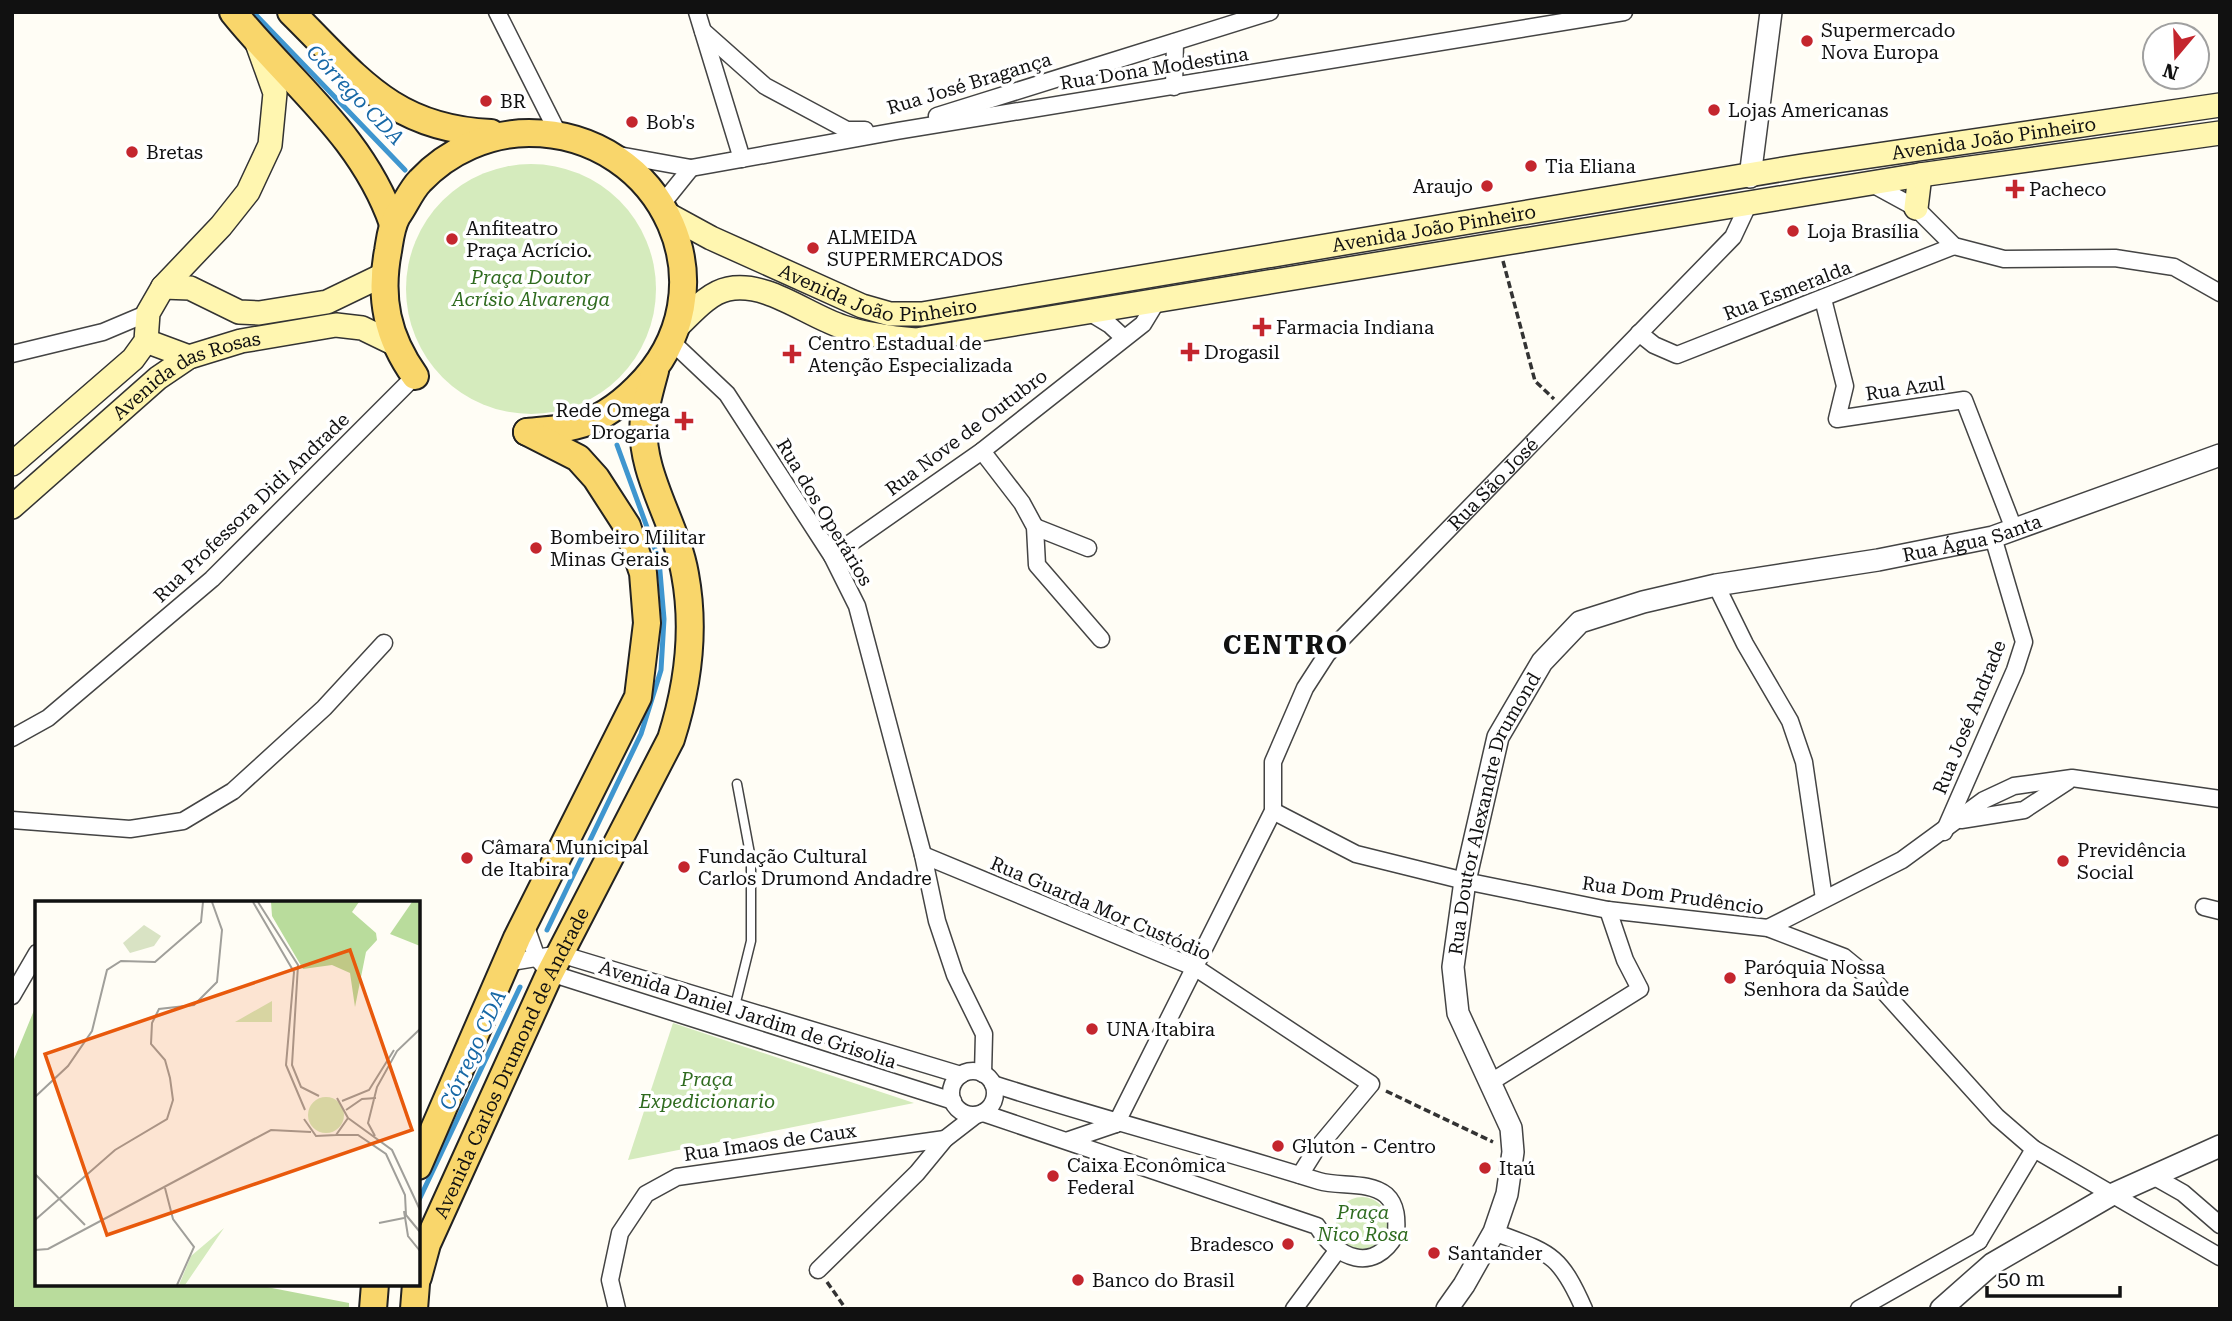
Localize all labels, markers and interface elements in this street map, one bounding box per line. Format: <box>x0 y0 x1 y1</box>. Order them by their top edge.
place label: Supermercado Nova Europa <box>1821 19 1955 64</box>
north arrow <box>2141 21 2211 91</box>
marker: Supermercado Nova Europa <box>1799 33 1815 49</box>
water label: Córrego CDA <box>301 40 409 150</box>
street label: Rua Dona Modestina <box>1058 42 1251 95</box>
street label: Rua José Bragança <box>884 47 1055 119</box>
text: N <box>2160 58 2181 85</box>
place label: BR <box>500 90 526 113</box>
marker: BR <box>478 93 494 109</box>
place label: Lojas Americanas <box>1728 99 1889 122</box>
marker: Lojas Americanas <box>1706 102 1722 118</box>
place label: Bob's <box>646 111 695 134</box>
street label: Avenida João Pinheiro <box>1890 112 2098 165</box>
marker: Bob's <box>624 114 640 130</box>
place label: Bretas <box>146 141 203 164</box>
marker: Bretas <box>124 144 140 160</box>
place label: Tia Eliana <box>1545 155 1637 178</box>
marker: Tia Eliana <box>1523 158 1539 174</box>
place label: Araujo <box>1413 175 1473 198</box>
marker: Araujo <box>1479 178 1495 194</box>
place label: Pacheco <box>2029 178 2107 201</box>
marker: Pacheco <box>2007 181 2023 197</box>
street label: Avenida João Pinheiro <box>1330 200 1538 257</box>
place label: Anfiteatro Praça Acrício. <box>466 217 592 262</box>
place label: Loja Brasília <box>1807 220 1920 243</box>
marker: Loja Brasília <box>1785 223 1801 239</box>
place label: ALMEIDA SUPERMERCADOS <box>827 226 1003 271</box>
marker: Anfiteatro Praça Acrício. <box>444 231 460 247</box>
marker: ALMEIDA SUPERMERCADOS <box>805 240 821 256</box>
street label: Rua Esmeralda <box>1720 255 1855 325</box>
street label: Avenida João Pinheiro <box>775 259 979 327</box>
park label: Praça Doutor Acrísio Alvarenga <box>451 266 610 311</box>
place label: Farmacia Indiana <box>1276 316 1435 339</box>
marker: Farmacia Indiana <box>1254 319 1270 335</box>
street label: Avenida das Rosas <box>108 327 262 425</box>
place label: Centro Estadual de Atenção Especializada <box>808 332 1013 377</box>
place label: Drogasil <box>1204 341 1280 364</box>
marker: Centro Estadual de Atenção Especializada <box>782 344 802 364</box>
marker: Drogasil <box>1182 344 1198 360</box>
street label: Rua Nove de Outubro <box>881 364 1052 501</box>
street label: Rua Azul <box>1864 372 1946 405</box>
place label: Rede Omega Drogaria <box>556 399 671 444</box>
street label: Rua Professora Didi Andrade <box>149 408 354 607</box>
marker: Rede Omega Drogaria <box>676 413 692 429</box>
street label: Rua São José <box>1443 433 1543 535</box>
street label: Rua dos Operários <box>771 434 878 590</box>
street label: Rua Água Santa <box>1900 509 2045 567</box>
place label: Bombeiro Militar Minas Gerais <box>550 526 706 571</box>
marker: Bombeiro Militar Minas Gerais <box>528 540 544 556</box>
district label: CENTRO <box>1223 630 1349 660</box>
street label: Rua José Andrade <box>1928 637 2011 798</box>
street label: Rua Doutor Alexandre Drumond <box>1444 668 1545 956</box>
place label: Câmara Municipal de Itabira <box>481 836 649 881</box>
place label: Previdência Social <box>2077 839 2187 884</box>
place label: Fundação Cultural Carlos Drumond Andadre <box>698 845 932 890</box>
marker: Câmara Municipal de Itabira <box>459 850 475 866</box>
street label: Rua Guarda Mor Custódio <box>987 851 1215 965</box>
marker: Previdência Social <box>2055 853 2071 869</box>
marker: Fundação Cultural Carlos Drumond Andadre <box>676 859 692 875</box>
street label: Rua Dom Prudêncio <box>1580 871 1765 920</box>
inset map <box>35 901 420 1286</box>
street label: Avenida Carlos Drumond de Andrade <box>429 904 594 1222</box>
street label: Avenida Daniel Jardim de Grisolia <box>596 955 900 1074</box>
place label: Paróquia Nossa Senhora da Saúde <box>1744 956 1909 1001</box>
marker: Paróquia Nossa Senhora da Saúde <box>1722 970 1738 986</box>
water label: Córrego CDA <box>435 986 511 1114</box>
place label: UNA Itabira <box>1106 1018 1216 1041</box>
marker: UNA Itabira <box>1084 1021 1100 1037</box>
park label: Praça Expedicionario <box>638 1068 775 1113</box>
street label: Rua Imaos de Caux <box>682 1119 858 1166</box>
place label: Gluton - Centro <box>1292 1135 1436 1158</box>
marker: Gluton - Centro <box>1270 1138 1286 1154</box>
place label: Caixa Econômica Federal <box>1067 1154 1227 1199</box>
place label: Itaú <box>1499 1157 1535 1180</box>
marker: Itaú <box>1477 1160 1493 1176</box>
marker: Caixa Econômica Federal <box>1045 1168 1061 1184</box>
park label: Praça Nico Rosa <box>1316 1201 1409 1246</box>
place label: Bradesco <box>1190 1233 1274 1256</box>
marker: Bradesco <box>1280 1236 1296 1252</box>
place label: Santander <box>1448 1242 1543 1265</box>
marker: Santander <box>1426 1245 1442 1261</box>
scale bar <box>1987 1254 2120 1298</box>
text: 50 m <box>1997 1267 2045 1291</box>
place label: Banco do Brasil <box>1092 1269 1235 1292</box>
marker: Banco do Brasil <box>1070 1272 1086 1288</box>

